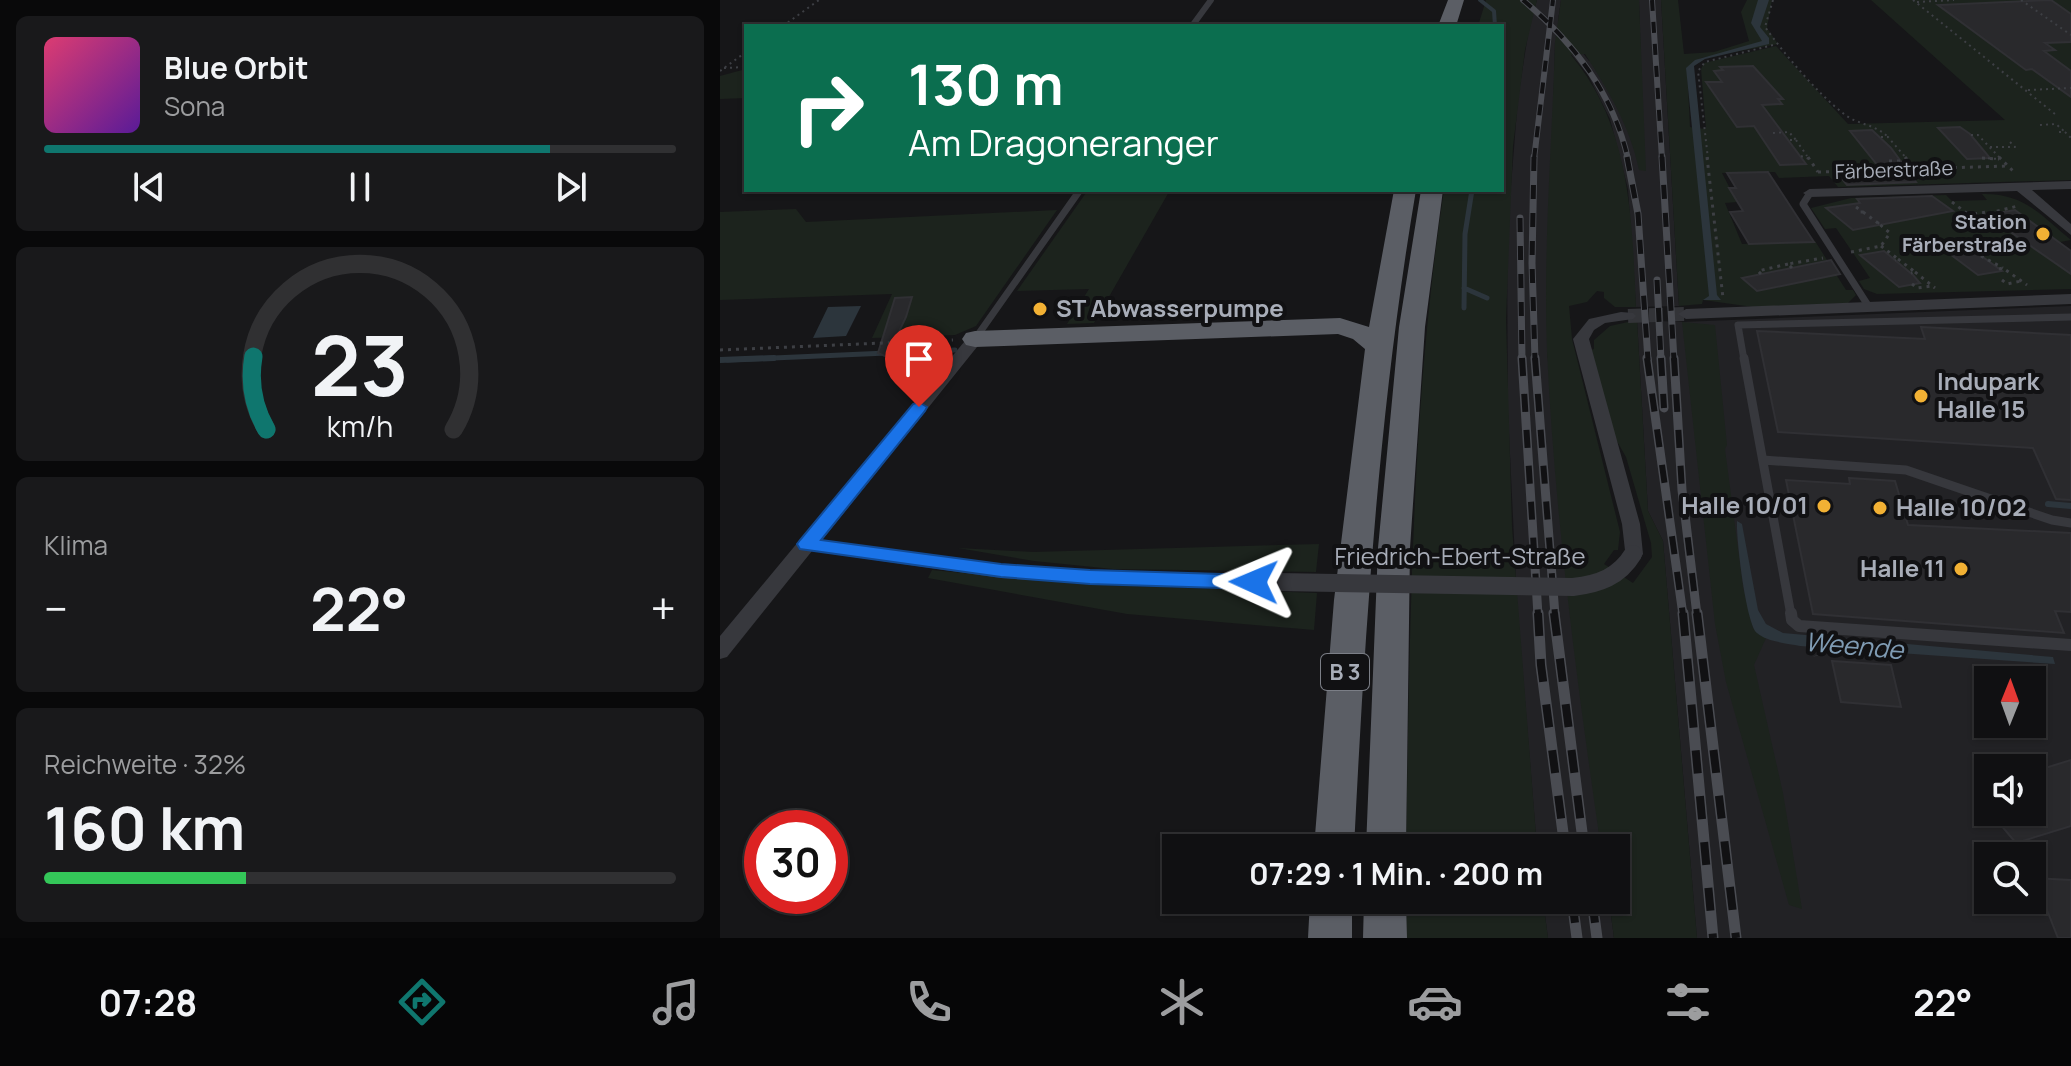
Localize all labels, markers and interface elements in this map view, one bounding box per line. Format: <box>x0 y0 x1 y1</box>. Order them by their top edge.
text: 130 m <box>908 45 1064 122</box>
text: Blue Orbit <box>164 47 309 88</box>
icon: right <box>776 56 880 160</box>
text: Sona <box>164 88 225 124</box>
text: Am Dragoneranger <box>908 118 1219 167</box>
street label: Färberstraße <box>1834 154 1954 185</box>
icon: previous <box>127 165 171 209</box>
icon: pause <box>338 165 382 209</box>
icon: next <box>549 165 593 209</box>
place label: Station Färberstraße <box>1902 208 2027 258</box>
marker: Station Färberstraße <box>2034 225 2052 243</box>
place label: ST Abwasserpumpe <box>1056 291 1284 324</box>
marker: ST Abwasserpumpe <box>1031 300 1049 318</box>
text: 23 <box>311 306 409 420</box>
pin <box>885 325 953 407</box>
icon: arrive <box>897 337 941 381</box>
place label: Indupark Halle 15 <box>1937 364 2041 425</box>
marker: Indupark Halle 15 <box>1912 387 1930 405</box>
text: km/h <box>327 407 393 446</box>
place label: Halle 10/01 <box>1681 488 1808 521</box>
place label: Halle 10/02 <box>1896 490 2027 523</box>
marker: Halle 10/01 <box>1815 497 1833 515</box>
marker: Halle 10/02 <box>1871 499 1889 517</box>
text: Klima <box>44 527 108 563</box>
street label: Friedrich-Ebert-Straße <box>1334 539 1586 572</box>
position arrow <box>1212 540 1296 624</box>
place label: Halle 11 <box>1860 551 1945 584</box>
marker: Halle 11 <box>1952 560 1970 578</box>
text: 22° <box>310 567 408 649</box>
text: − <box>44 578 68 638</box>
text: + <box>651 578 676 638</box>
water label: Weende <box>1803 623 1907 667</box>
road number: B 3 <box>1321 654 1369 690</box>
north arrow <box>1974 666 2046 738</box>
map controls <box>1974 666 2046 914</box>
text: Reichweite · 32% <box>44 746 246 782</box>
button: sound <box>1974 754 2046 826</box>
text: 160 km <box>44 786 245 868</box>
speed limit sign: 30 <box>744 810 848 914</box>
button: search <box>1974 842 2046 914</box>
text: 07:29 · 1 Min. · 200 m <box>1249 853 1543 894</box>
icon: directions <box>394 974 450 1030</box>
icon: music <box>648 974 704 1030</box>
icon: phone <box>901 974 957 1030</box>
icon: climate <box>1154 974 1210 1030</box>
icon: car <box>1407 974 1463 1030</box>
icon: filters <box>1660 974 1716 1030</box>
text: 07:28 <box>99 978 197 1027</box>
text: 22° <box>1913 978 1972 1027</box>

